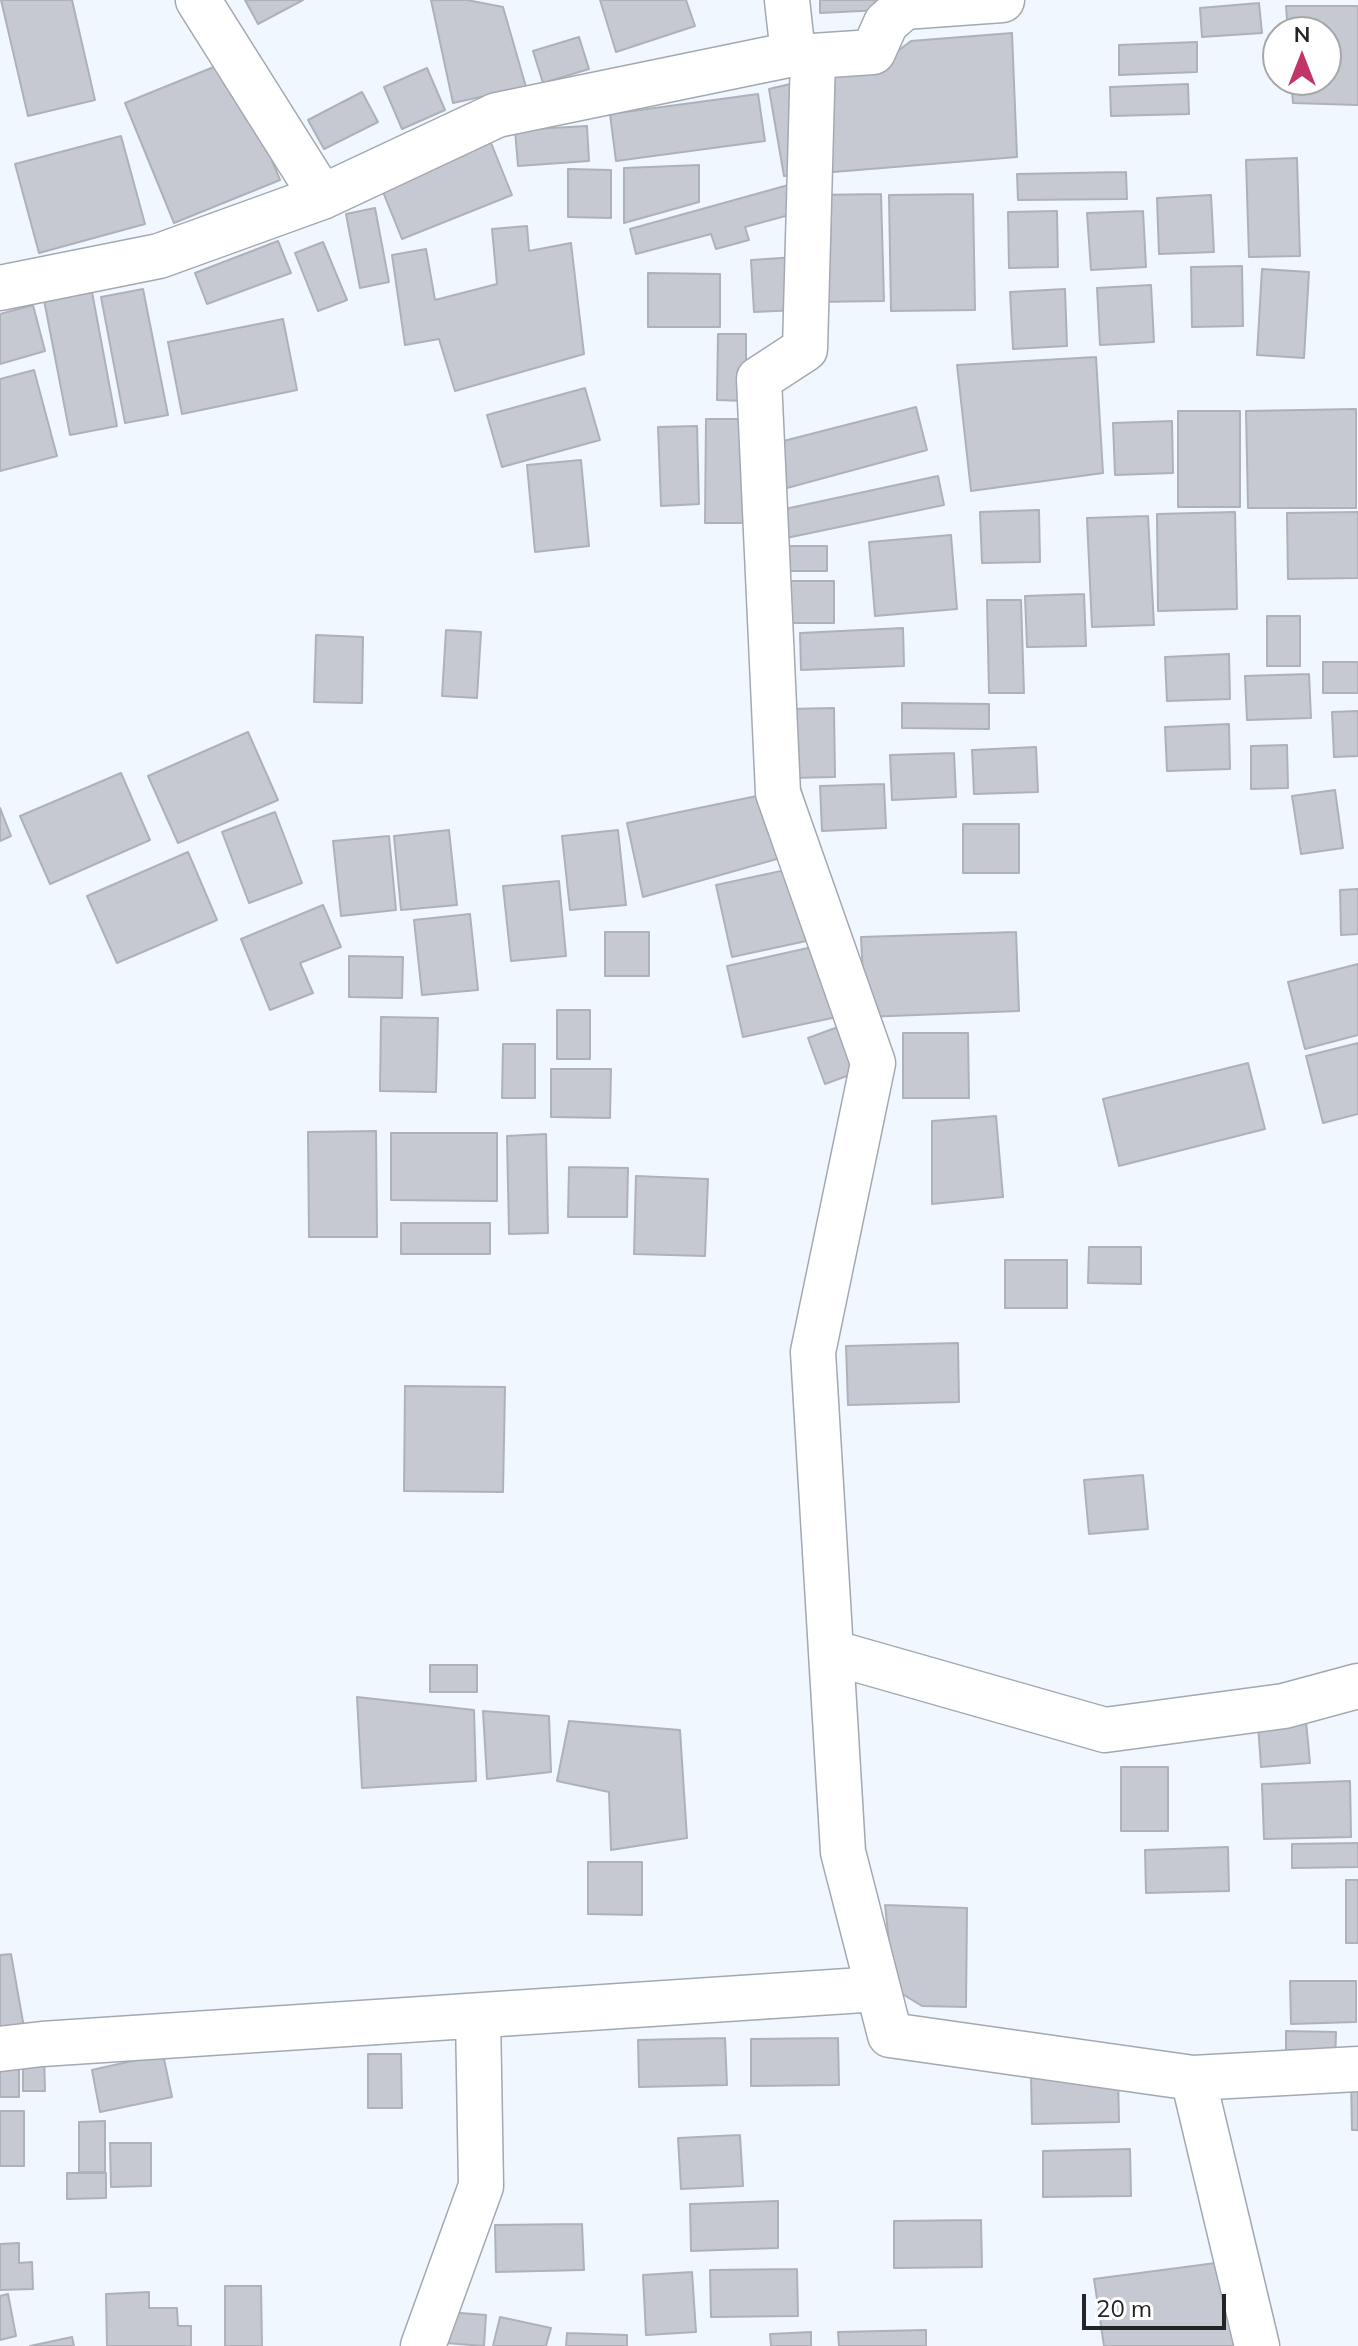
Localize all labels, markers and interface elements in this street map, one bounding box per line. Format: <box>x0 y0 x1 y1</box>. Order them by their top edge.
north arrow <box>1262 16 1342 96</box>
text: N <box>1294 20 1310 48</box>
scale bar <box>1086 2278 1230 2328</box>
text: 20 m <box>1096 2293 1152 2323</box>

